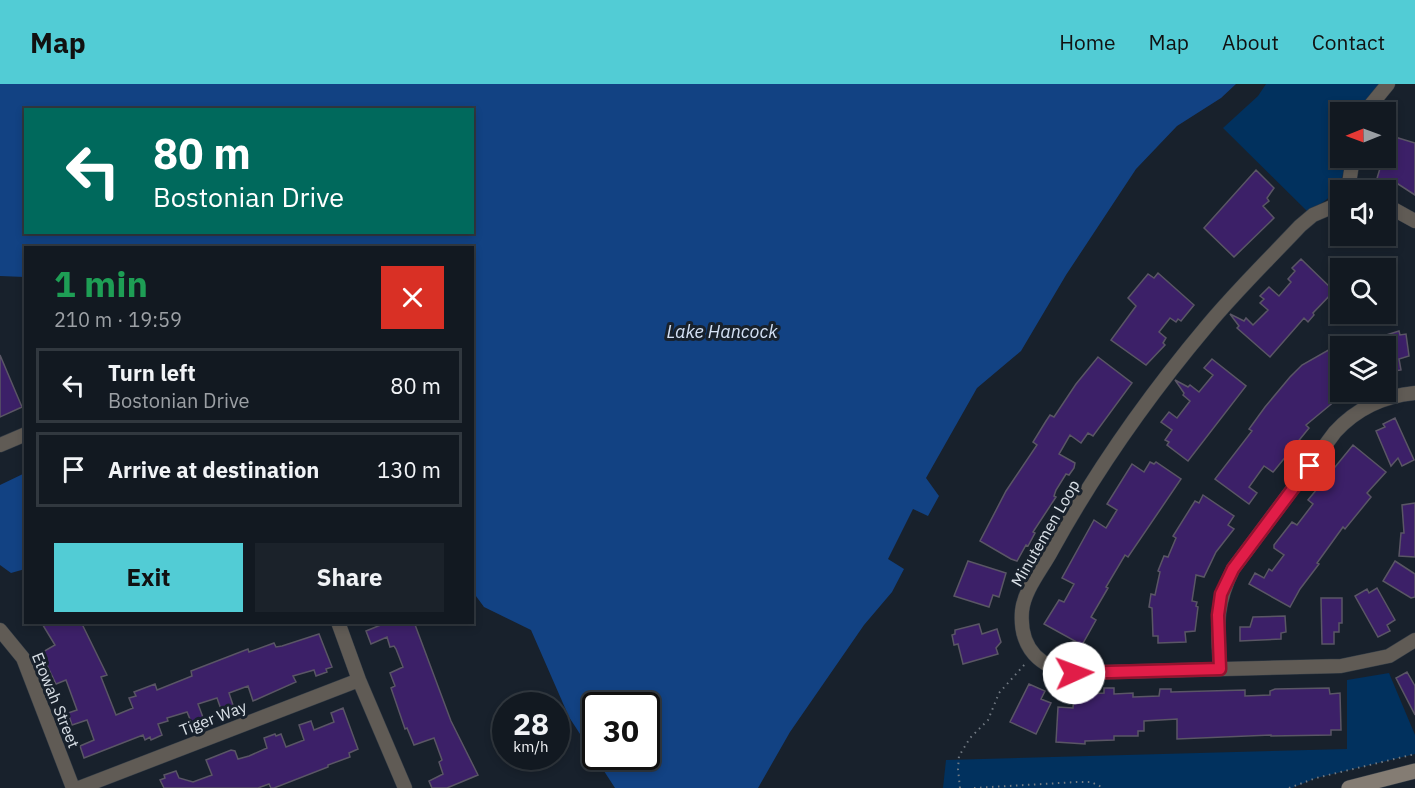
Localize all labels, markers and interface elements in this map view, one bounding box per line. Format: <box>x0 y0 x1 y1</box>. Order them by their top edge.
text: Map <box>30 24 86 61</box>
text: Home <box>1059 28 1116 56</box>
text: Map <box>1149 28 1189 56</box>
text: About <box>1222 28 1279 56</box>
text: Contact <box>1312 28 1385 56</box>
north arrow <box>1330 102 1396 168</box>
map controls <box>1330 102 1396 402</box>
text: 80 m <box>153 126 251 181</box>
icon: left <box>54 132 132 210</box>
text: Bostonian Drive <box>153 179 344 214</box>
button: sound <box>1330 180 1396 246</box>
button: search <box>1330 258 1396 324</box>
text: 1 min <box>54 260 148 307</box>
button: close <box>381 266 444 329</box>
text: 210 m · 19:59 <box>54 306 182 333</box>
water label: Lake Hancock <box>666 320 778 343</box>
button: layers <box>1330 336 1396 402</box>
text: Turn left <box>108 358 196 387</box>
icon: left <box>57 369 90 402</box>
text: 80 m <box>390 371 441 400</box>
text: Bostonian Drive <box>108 387 250 414</box>
pin <box>1284 440 1335 491</box>
icon: arrive <box>1293 449 1326 482</box>
icon: arrive <box>57 453 90 486</box>
text: Arrive at destination <box>108 455 319 484</box>
text: 130 m <box>377 455 441 484</box>
street label: Minutemen Loop <box>1006 476 1084 590</box>
button: Exit <box>54 543 243 612</box>
button: Share <box>255 543 444 612</box>
position arrow <box>1042 641 1106 705</box>
street label: Etowah Street <box>28 649 84 751</box>
speed limit sign: 30 <box>582 692 660 770</box>
street label: Tiger Way <box>177 696 249 740</box>
text: 28 <box>513 704 549 743</box>
text: km/h <box>513 737 549 756</box>

